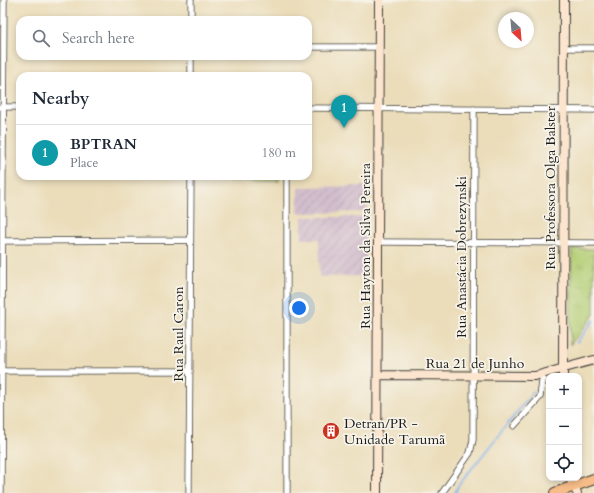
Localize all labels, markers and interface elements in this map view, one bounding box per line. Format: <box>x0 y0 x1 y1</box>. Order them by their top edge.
north arrow <box>498 12 534 48</box>
search box <box>16 16 312 60</box>
icon: search <box>30 27 52 49</box>
text: Search here <box>62 28 135 48</box>
text: Nearby <box>32 87 89 110</box>
pin: 1 <box>331 95 357 128</box>
street label: Rua Professora Olga Balster <box>541 105 560 270</box>
text: BPTRAN <box>70 134 137 154</box>
text: 1 <box>42 144 48 162</box>
text: 180 m <box>262 144 296 162</box>
text: Place <box>70 154 98 172</box>
street label: Rua Hayton da Silva Pereira <box>356 163 375 329</box>
street label: Rua Anastácia Dobrezynski <box>452 176 471 338</box>
street label: Rua Raul Caron <box>169 286 188 382</box>
your location <box>289 298 309 318</box>
street label: Rua 21 de Junho <box>426 354 525 373</box>
map controls <box>546 373 582 481</box>
button: + <box>546 373 582 409</box>
button: − <box>546 409 582 445</box>
place label: Detran/PR - Unidade Tarumã <box>344 414 445 449</box>
building icon: Detran/PR - Unidade Tarumã <box>321 421 341 441</box>
button: locate <box>546 445 582 481</box>

